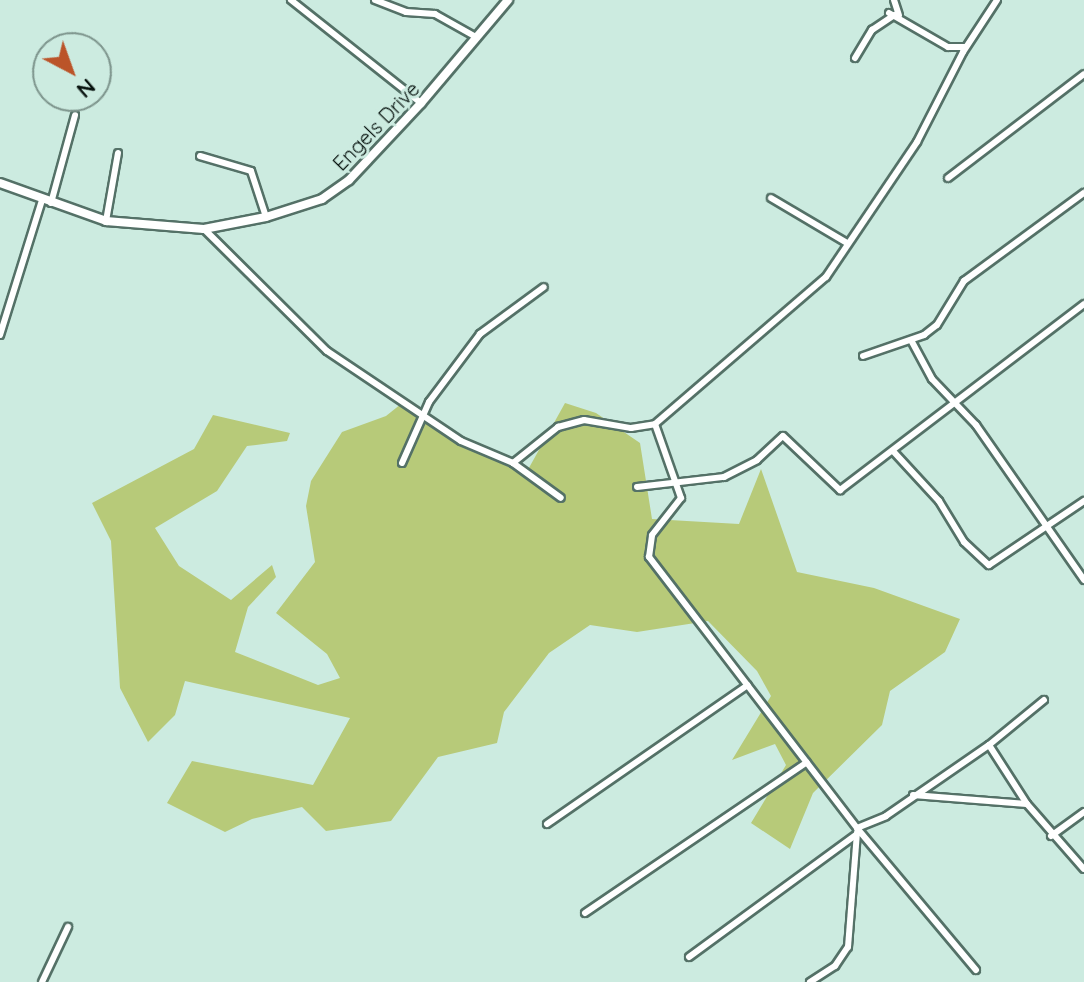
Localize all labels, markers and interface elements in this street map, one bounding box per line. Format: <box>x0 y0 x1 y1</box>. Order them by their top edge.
north arrow <box>32 32 112 112</box>
text: N <box>71 73 102 104</box>
street label: Engels Drive <box>328 77 424 175</box>

